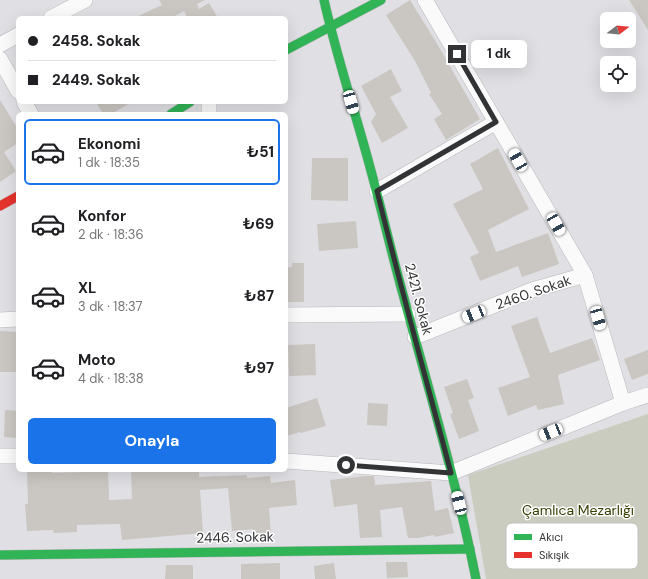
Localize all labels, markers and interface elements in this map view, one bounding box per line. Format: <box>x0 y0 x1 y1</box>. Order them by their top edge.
north arrow <box>600 12 636 48</box>
map controls <box>600 12 636 92</box>
text: 2458. Sokak <box>52 31 140 51</box>
callout: 1 dk <box>471 40 527 68</box>
route end <box>448 45 466 63</box>
text: 1 dk <box>487 45 511 62</box>
button: locate <box>600 56 636 92</box>
text: 2449. Sokak <box>52 70 140 90</box>
car <box>342 89 360 115</box>
icon: car <box>30 134 66 170</box>
text: Ekonomi <box>78 134 140 154</box>
text: ₺51 <box>247 142 274 162</box>
car <box>507 147 529 173</box>
text: 1 dk · 18:35 <box>78 154 140 171</box>
icon: car <box>30 206 66 242</box>
text: Konfor <box>78 206 126 226</box>
car <box>545 211 567 237</box>
text: ₺69 <box>243 214 274 234</box>
text: 2 dk · 18:36 <box>78 226 144 243</box>
street label: 2421. Sokak <box>401 261 437 337</box>
street label: 2460. Sokak <box>493 271 573 313</box>
icon: car <box>30 278 66 314</box>
text: XL <box>78 278 96 298</box>
text: ₺87 <box>244 286 274 306</box>
text: 3 dk · 18:37 <box>78 298 142 315</box>
car <box>461 304 487 324</box>
car <box>589 305 607 331</box>
icon: car <box>30 350 66 386</box>
text: Moto <box>78 350 116 370</box>
text: ₺97 <box>244 358 274 378</box>
text: 4 dk · 18:38 <box>78 370 144 387</box>
button: Onayla <box>28 418 276 464</box>
car <box>538 422 564 442</box>
route start <box>337 456 355 474</box>
car <box>450 490 468 516</box>
park label: Çamlıca Mezarlığı <box>522 501 634 519</box>
legend <box>506 523 638 569</box>
street label: 2446. Sokak <box>196 527 274 547</box>
text: Akıcı <box>539 530 563 544</box>
text: Sıkışık <box>539 548 570 562</box>

